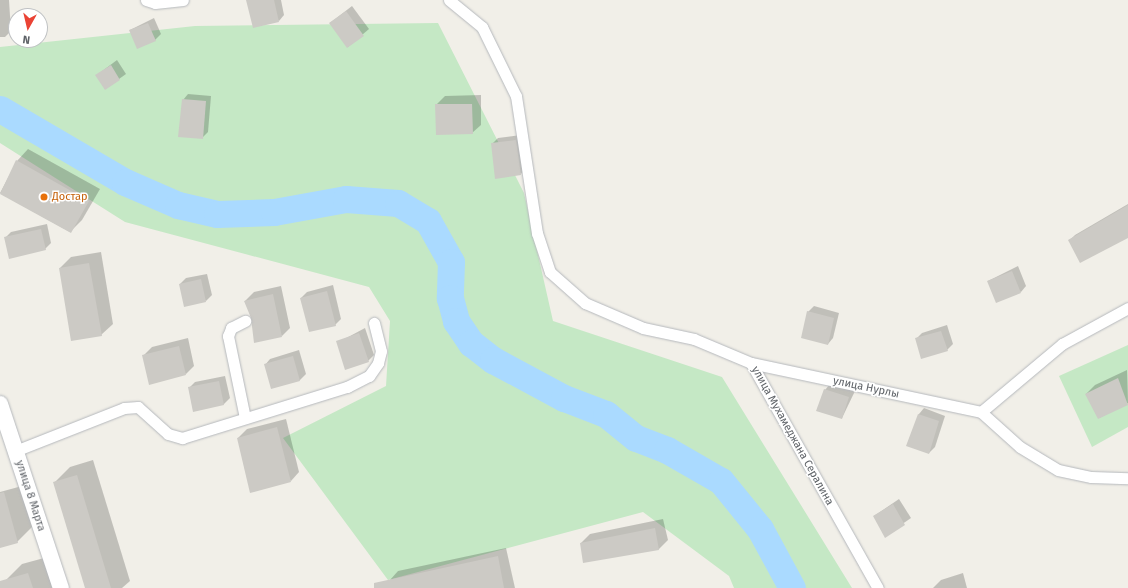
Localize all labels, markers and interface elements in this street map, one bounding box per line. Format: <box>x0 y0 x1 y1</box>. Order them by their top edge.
north arrow <box>8 8 48 48</box>
text: N <box>22 32 31 46</box>
place label: Достар <box>52 190 87 204</box>
marker: Достар <box>39 192 49 202</box>
street label: улица Мухамеджана Сералина <box>748 364 836 508</box>
street label: улица Нурлы <box>832 375 900 401</box>
street label: улица 8 Марта <box>12 459 48 533</box>

